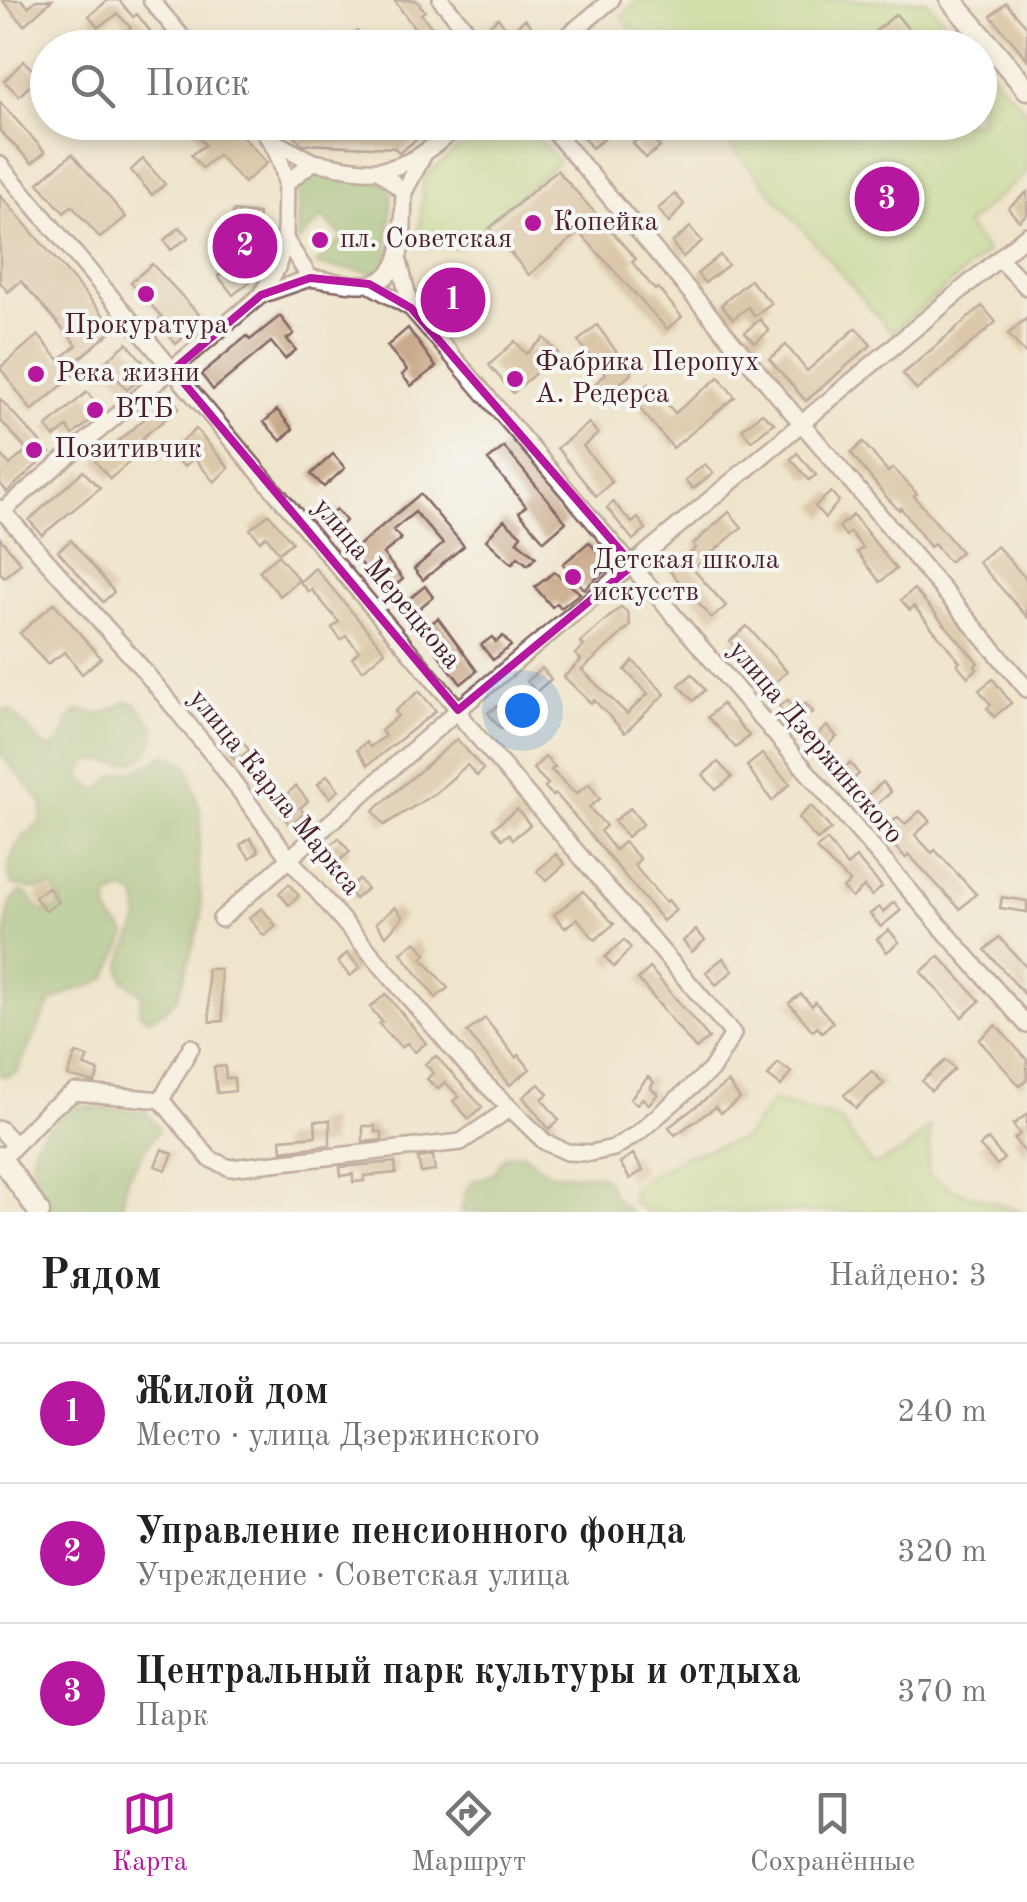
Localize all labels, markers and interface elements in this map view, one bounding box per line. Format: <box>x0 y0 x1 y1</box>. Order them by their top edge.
search box <box>30 30 997 140</box>
icon: search <box>65 58 120 113</box>
text: Поиск <box>145 66 250 104</box>
pin: 3 <box>854 162 920 236</box>
pin: 2 <box>212 208 278 284</box>
place label: Копейка <box>553 209 659 237</box>
marker: Копейка <box>522 212 544 234</box>
place label: пл. Советская <box>340 226 512 254</box>
marker: пл. Советская <box>309 229 331 251</box>
pin: 1 <box>420 262 486 338</box>
marker: Прокуратура <box>135 283 157 305</box>
place label: Прокуратура <box>64 312 228 340</box>
place label: Фабрика Перопух А. Редерса <box>535 349 760 409</box>
place label: Река жизни <box>56 360 200 388</box>
marker: Река жизни <box>25 363 47 385</box>
marker: Фабрика Перопух А. Редерса <box>504 368 526 390</box>
place label: ВТБ <box>115 396 173 424</box>
marker: ВТБ <box>84 399 106 421</box>
place label: Позитивчик <box>54 436 202 464</box>
marker: Позитивчик <box>23 439 45 461</box>
street label: улица Мерецкова <box>307 493 466 675</box>
place label: Детская школа искусств <box>593 547 780 607</box>
marker: Детская школа искусств <box>562 566 584 588</box>
street label: улица Дзержинского <box>722 636 908 850</box>
street label: улица Карла Маркса <box>183 685 365 901</box>
your location <box>497 685 548 736</box>
text: Рядом <box>40 1256 162 1298</box>
text: Найдено: 3 <box>828 1261 987 1293</box>
text: Жилой дом <box>135 1374 329 1412</box>
text: 1 <box>63 1397 82 1429</box>
text: 240 m <box>897 1397 987 1429</box>
text: Место · улица Дзержинского <box>135 1421 540 1453</box>
text: Управление пенсионного фонда <box>135 1514 686 1552</box>
text: 2 <box>63 1537 82 1569</box>
text: 320 m <box>897 1537 987 1569</box>
text: Учреждение · Советская улица <box>135 1561 570 1593</box>
text: Центральный парк культуры и отдыха <box>135 1654 801 1692</box>
text: 3 <box>63 1677 82 1709</box>
text: 370 m <box>897 1677 987 1709</box>
text: Парк <box>135 1701 209 1733</box>
tab: Карта <box>112 1786 188 1881</box>
tab: Маршрут <box>411 1786 526 1881</box>
tab: Сохранённые <box>750 1786 915 1881</box>

